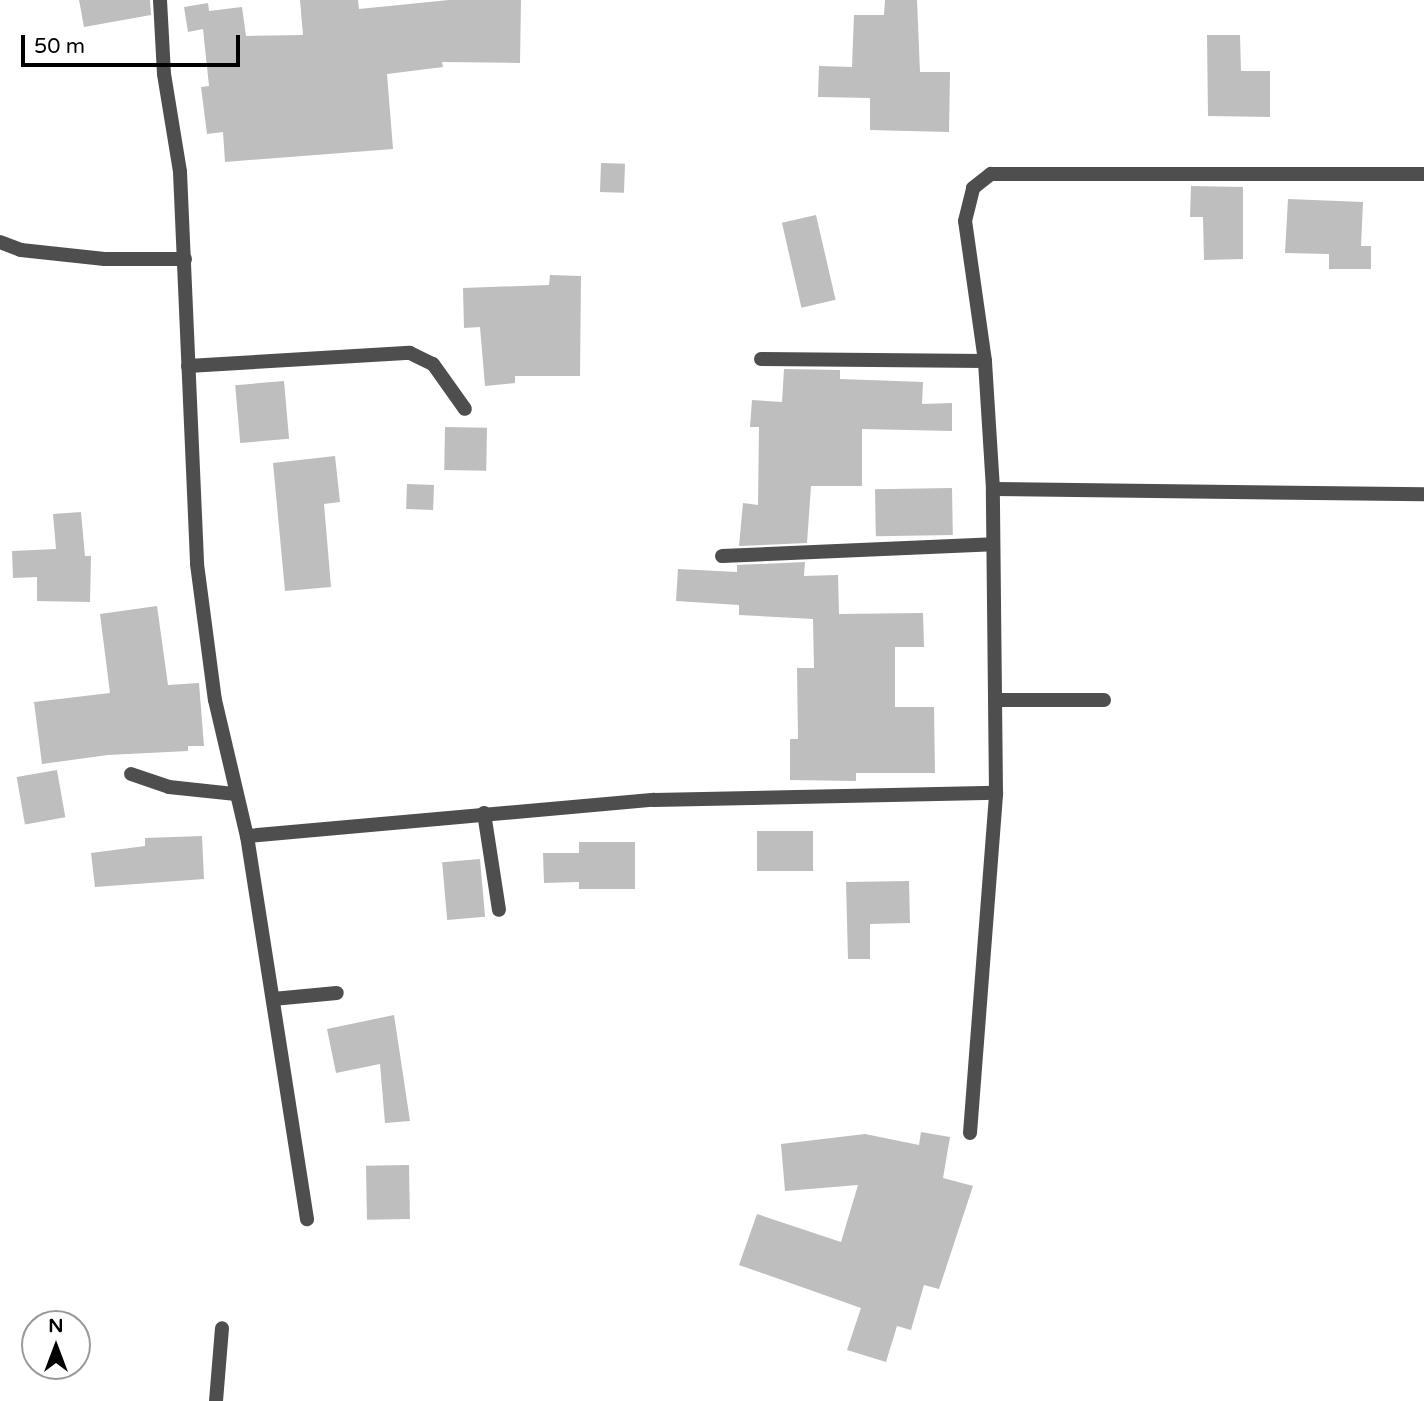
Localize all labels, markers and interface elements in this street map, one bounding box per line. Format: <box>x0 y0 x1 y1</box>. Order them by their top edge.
scale bar <box>24 21 243 65</box>
text: 50 m <box>34 34 85 59</box>
north arrow <box>21 1310 91 1380</box>
text: N <box>48 1315 64 1337</box>

